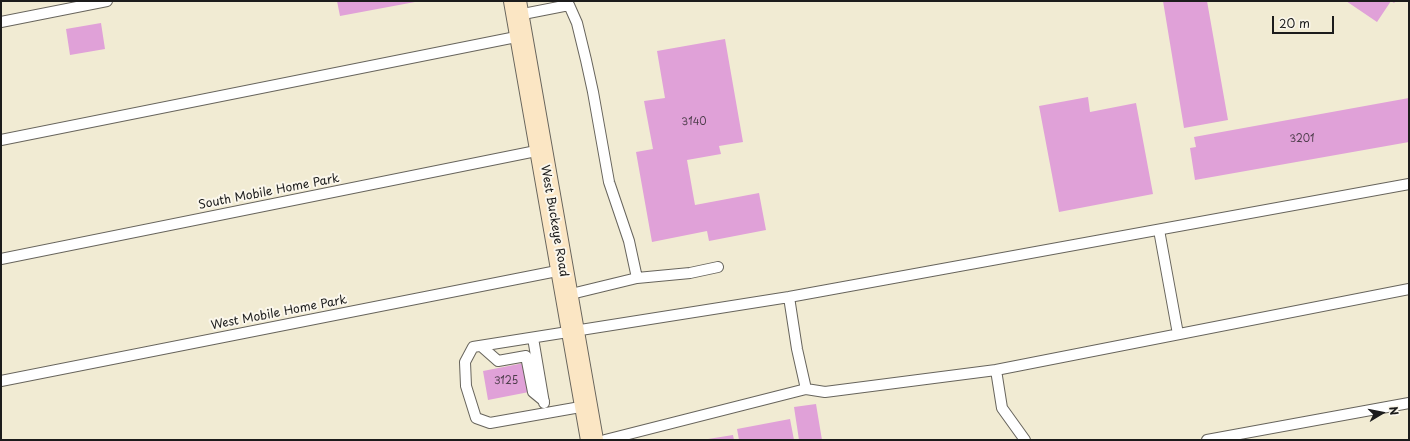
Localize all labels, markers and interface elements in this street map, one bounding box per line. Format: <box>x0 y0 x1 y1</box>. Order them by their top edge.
scale bar <box>1274 8 1336 34</box>
text: 20 m <box>1279 14 1310 32</box>
house number: 3140 <box>681 116 707 128</box>
house number: 3201 <box>1289 133 1315 145</box>
street label: West Buckeye Road <box>537 164 571 278</box>
street label: South Mobile Home Park <box>197 171 341 213</box>
street label: West Mobile Home Park <box>210 293 348 333</box>
house number: 3125 <box>494 375 518 387</box>
north arrow <box>1362 393 1402 433</box>
text: N <box>1385 405 1403 417</box>

